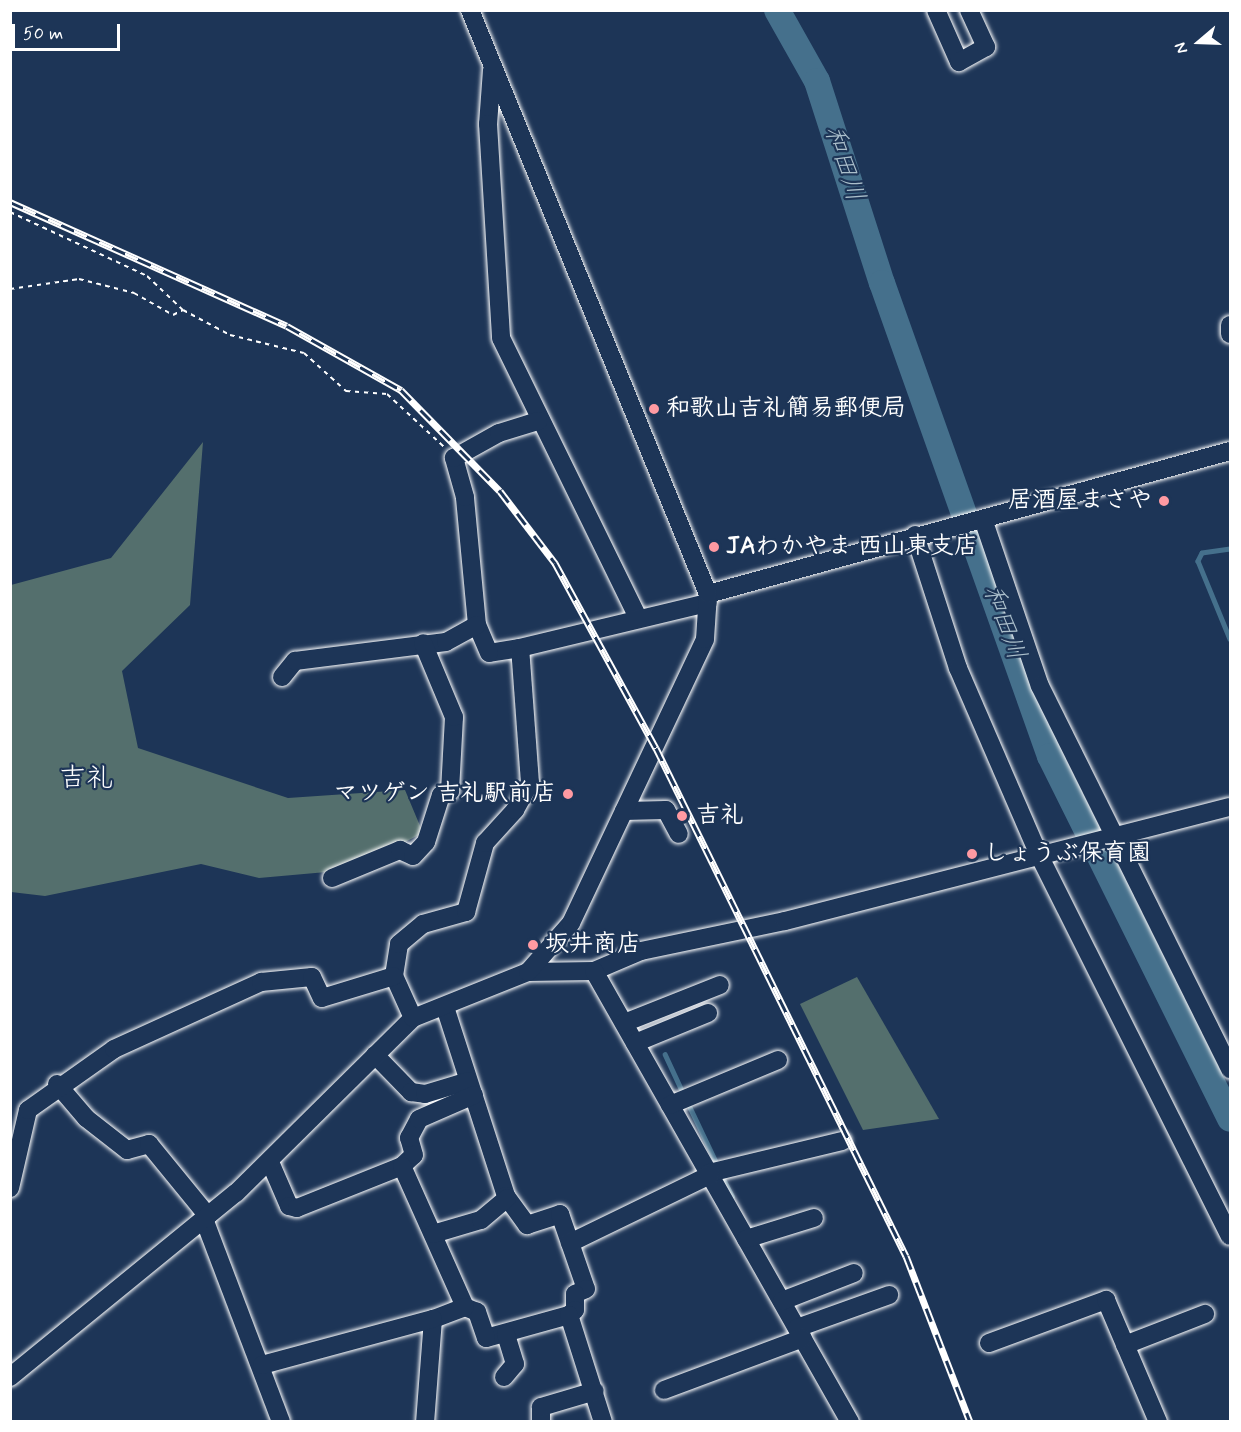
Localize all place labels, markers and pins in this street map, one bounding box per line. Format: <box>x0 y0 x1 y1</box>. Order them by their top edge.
place label: 和歌山吉礼簡易郵便局 <box>666 395 906 423</box>
marker: 和歌山吉礼簡易郵便局 <box>647 402 661 416</box>
place label: 居酒屋まさや <box>1008 487 1152 515</box>
marker: 居酒屋まさや <box>1157 494 1171 508</box>
place label: JAわかやま 西山東支店 <box>726 533 978 561</box>
marker: JAわかやま 西山東支店 <box>707 540 721 554</box>
place label: マツゲン 吉礼駅前店 <box>334 780 556 808</box>
marker: マツゲン 吉礼駅前店 <box>561 787 575 801</box>
place label: 吉礼 <box>696 802 744 830</box>
marker: 吉礼 <box>673 807 691 825</box>
place label: しょうぶ保育園 <box>984 840 1152 868</box>
marker: しょうぶ保育園 <box>965 847 979 861</box>
place label: 坂井商店 <box>545 931 641 959</box>
marker: 坂井商店 <box>526 938 540 952</box>

